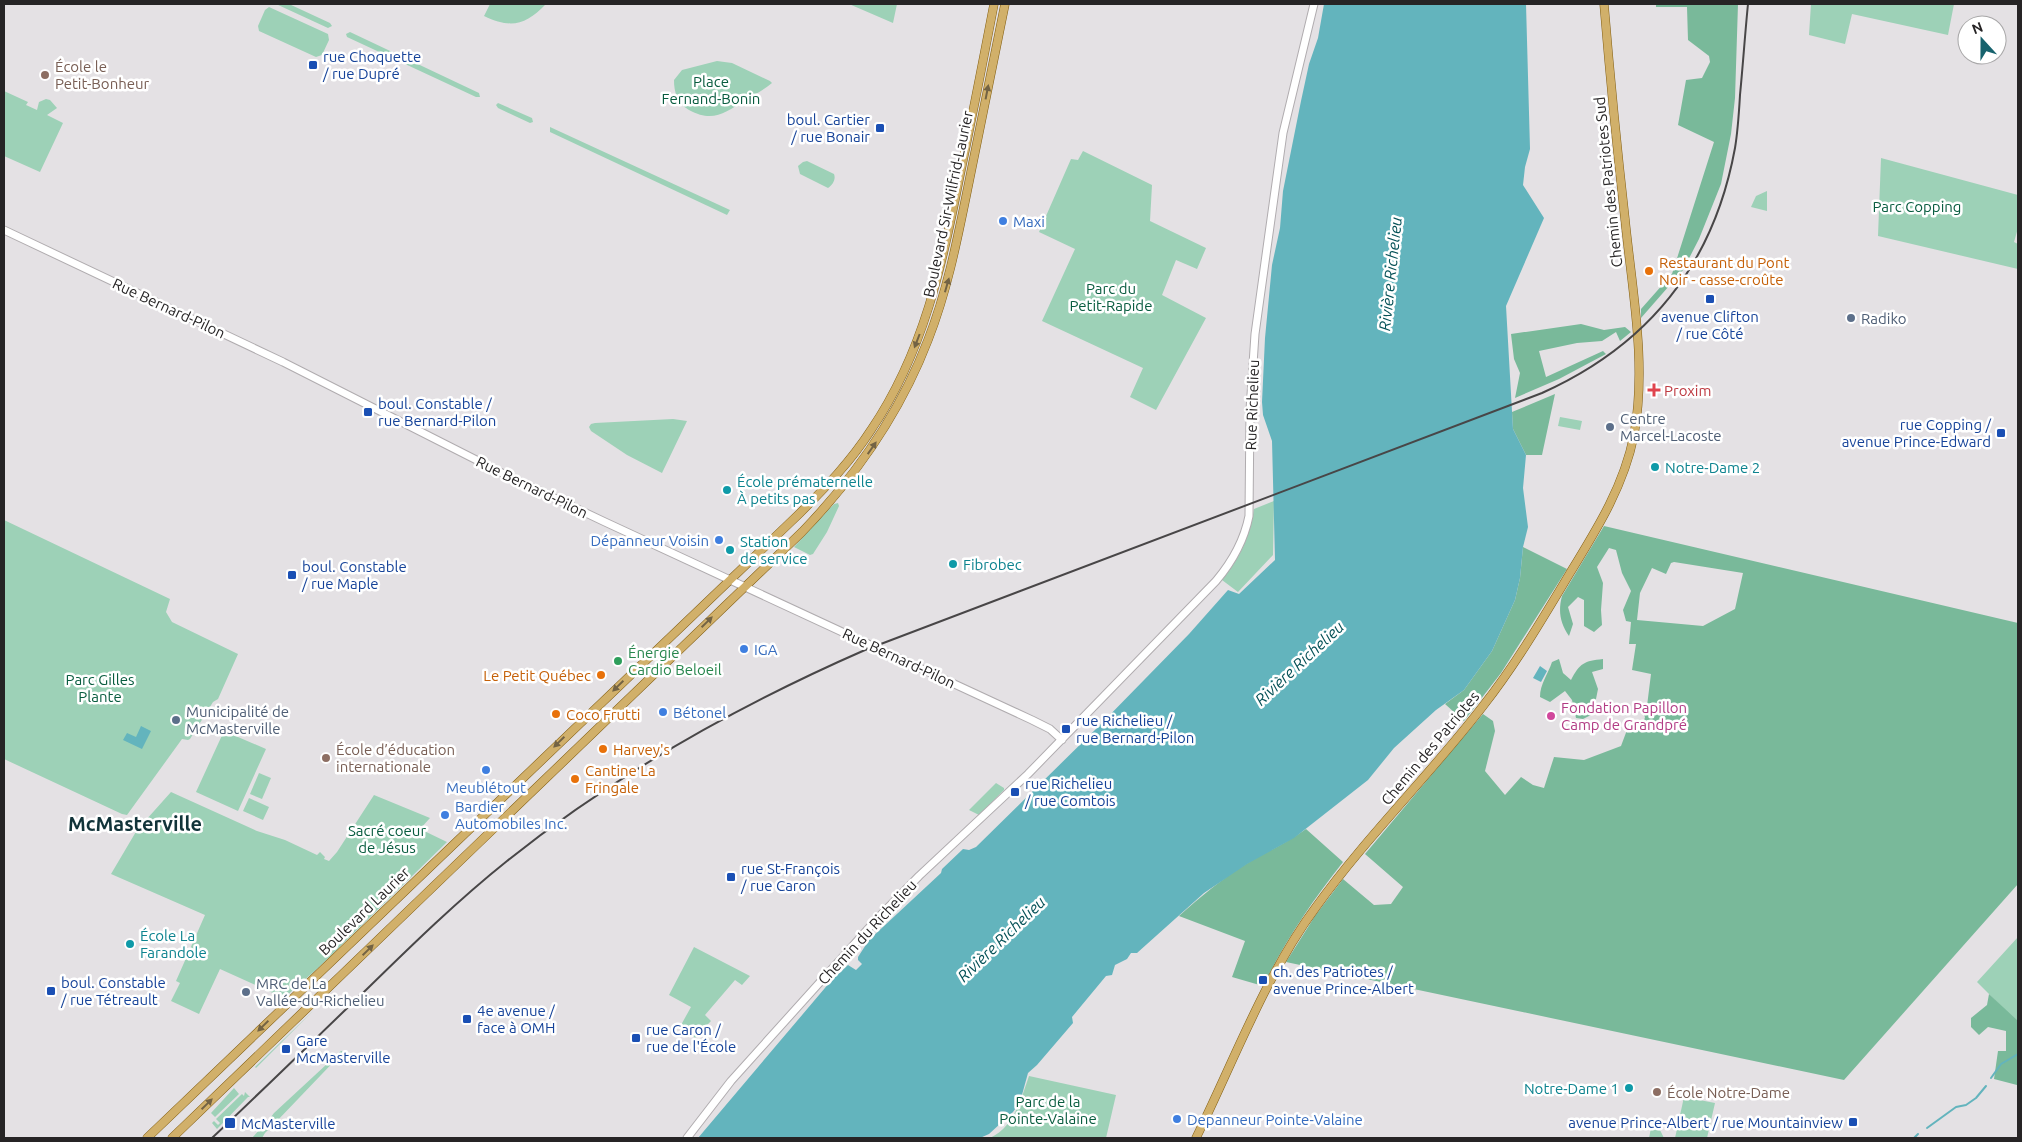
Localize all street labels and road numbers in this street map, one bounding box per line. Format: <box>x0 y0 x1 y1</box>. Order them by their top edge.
street label: Chemin des Patriotes Sud <box>1591 96 1625 268</box>
street label: Boulevard Sir-Wilfrid-Laurier <box>920 109 976 299</box>
street label: Rue Bernard-Pilon <box>110 275 228 341</box>
street label: Rue Richelieu <box>1242 359 1262 451</box>
street label: Rue Bernard-Pilon <box>473 453 591 521</box>
street label: Rue Bernard-Pilon <box>840 625 958 691</box>
street label: Chemin des Patriotes <box>1378 688 1482 808</box>
street label: Boulevard Laurier <box>315 863 413 959</box>
street label: Chemin du Richelieu <box>814 876 920 988</box>

